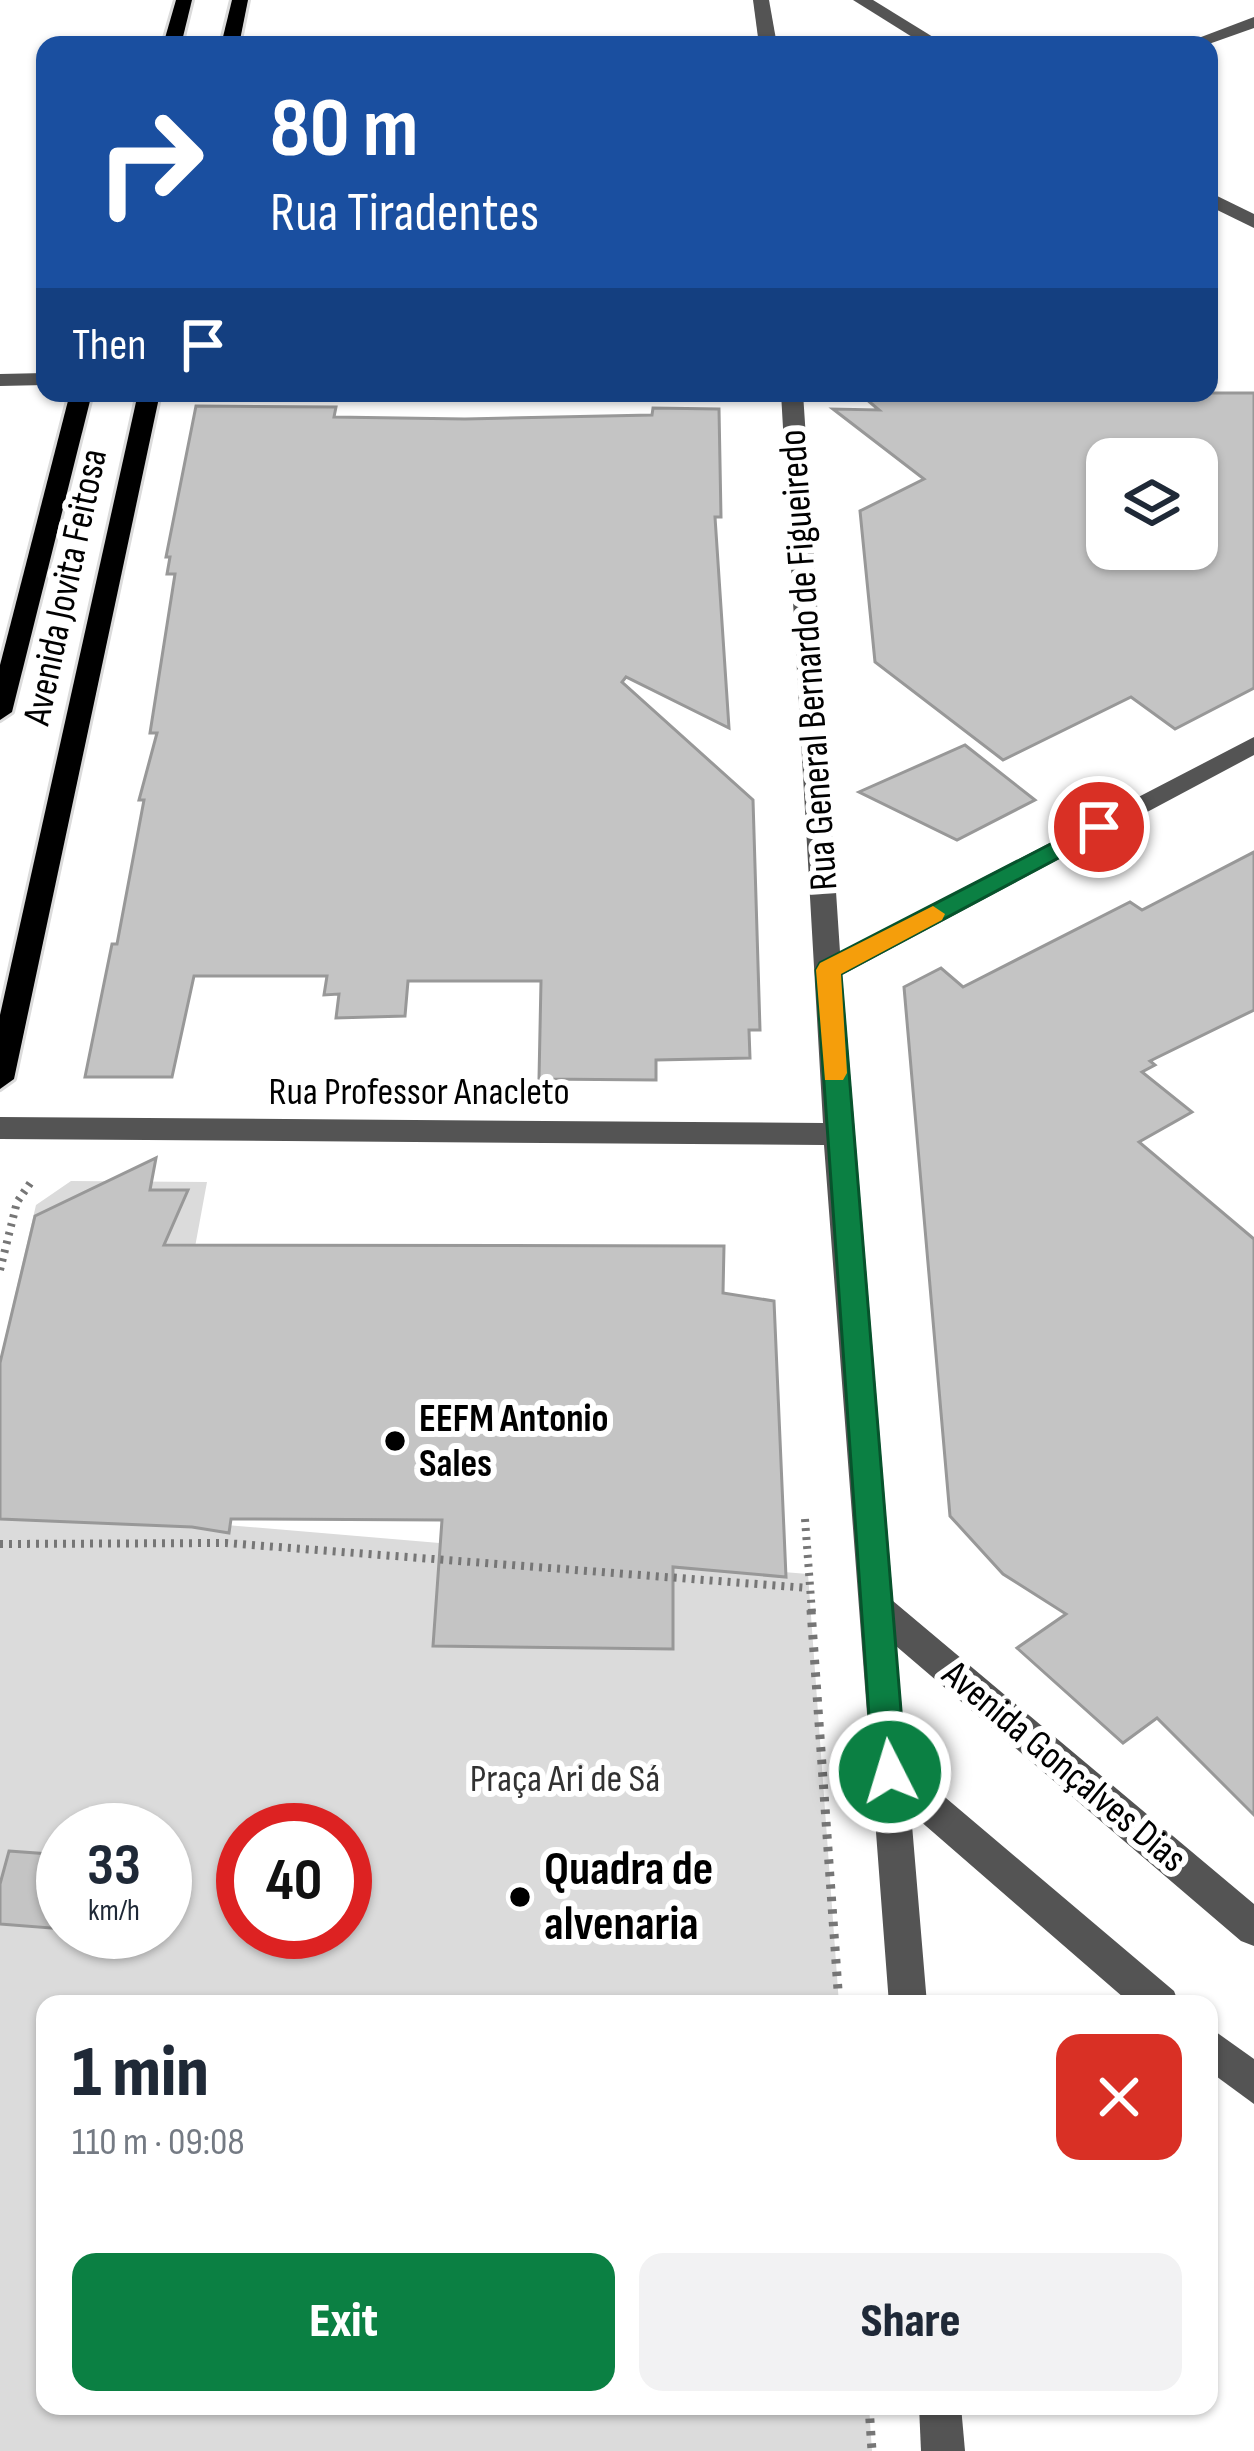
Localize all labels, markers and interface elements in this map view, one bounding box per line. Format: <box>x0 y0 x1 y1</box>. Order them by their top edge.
text: 80 m <box>270 79 418 180</box>
icon: right <box>72 84 228 240</box>
text: Rua Tiradentes <box>270 181 539 246</box>
icon: arrive <box>170 312 236 378</box>
text: Then <box>72 318 146 373</box>
street label: Rua General Bernardo de Figueiredo <box>769 428 849 892</box>
map controls <box>1086 438 1218 570</box>
button: layers <box>1086 438 1218 570</box>
street label: Avenida Jovita Feitosa <box>14 445 118 730</box>
pin <box>1048 776 1150 878</box>
icon: arrive <box>1066 794 1132 860</box>
street label: Rua Professor Anacleto <box>268 1069 570 1116</box>
place label: EEFM Antonio Sales <box>419 1396 608 1488</box>
marker: EEFM Antonio Sales <box>382 1428 408 1454</box>
street label: Avenida Gonçalves Dias <box>932 1651 1196 1883</box>
position arrow <box>827 1709 953 1835</box>
park label: Praça Ari de Sá <box>470 1756 660 1803</box>
speed limit sign: 40 <box>216 1803 372 1959</box>
text: 33 <box>87 1830 141 1902</box>
place label: Quadra de alvenaria <box>544 1841 713 1953</box>
marker: Quadra de alvenaria <box>507 1884 533 1910</box>
text: km/h <box>88 1893 140 1929</box>
text: 1 min <box>72 2030 209 2117</box>
button: close <box>1056 2034 1182 2160</box>
text: 110 m · 09:08 <box>72 2119 245 2166</box>
button: Exit <box>72 2253 615 2391</box>
button: Share <box>639 2253 1182 2391</box>

